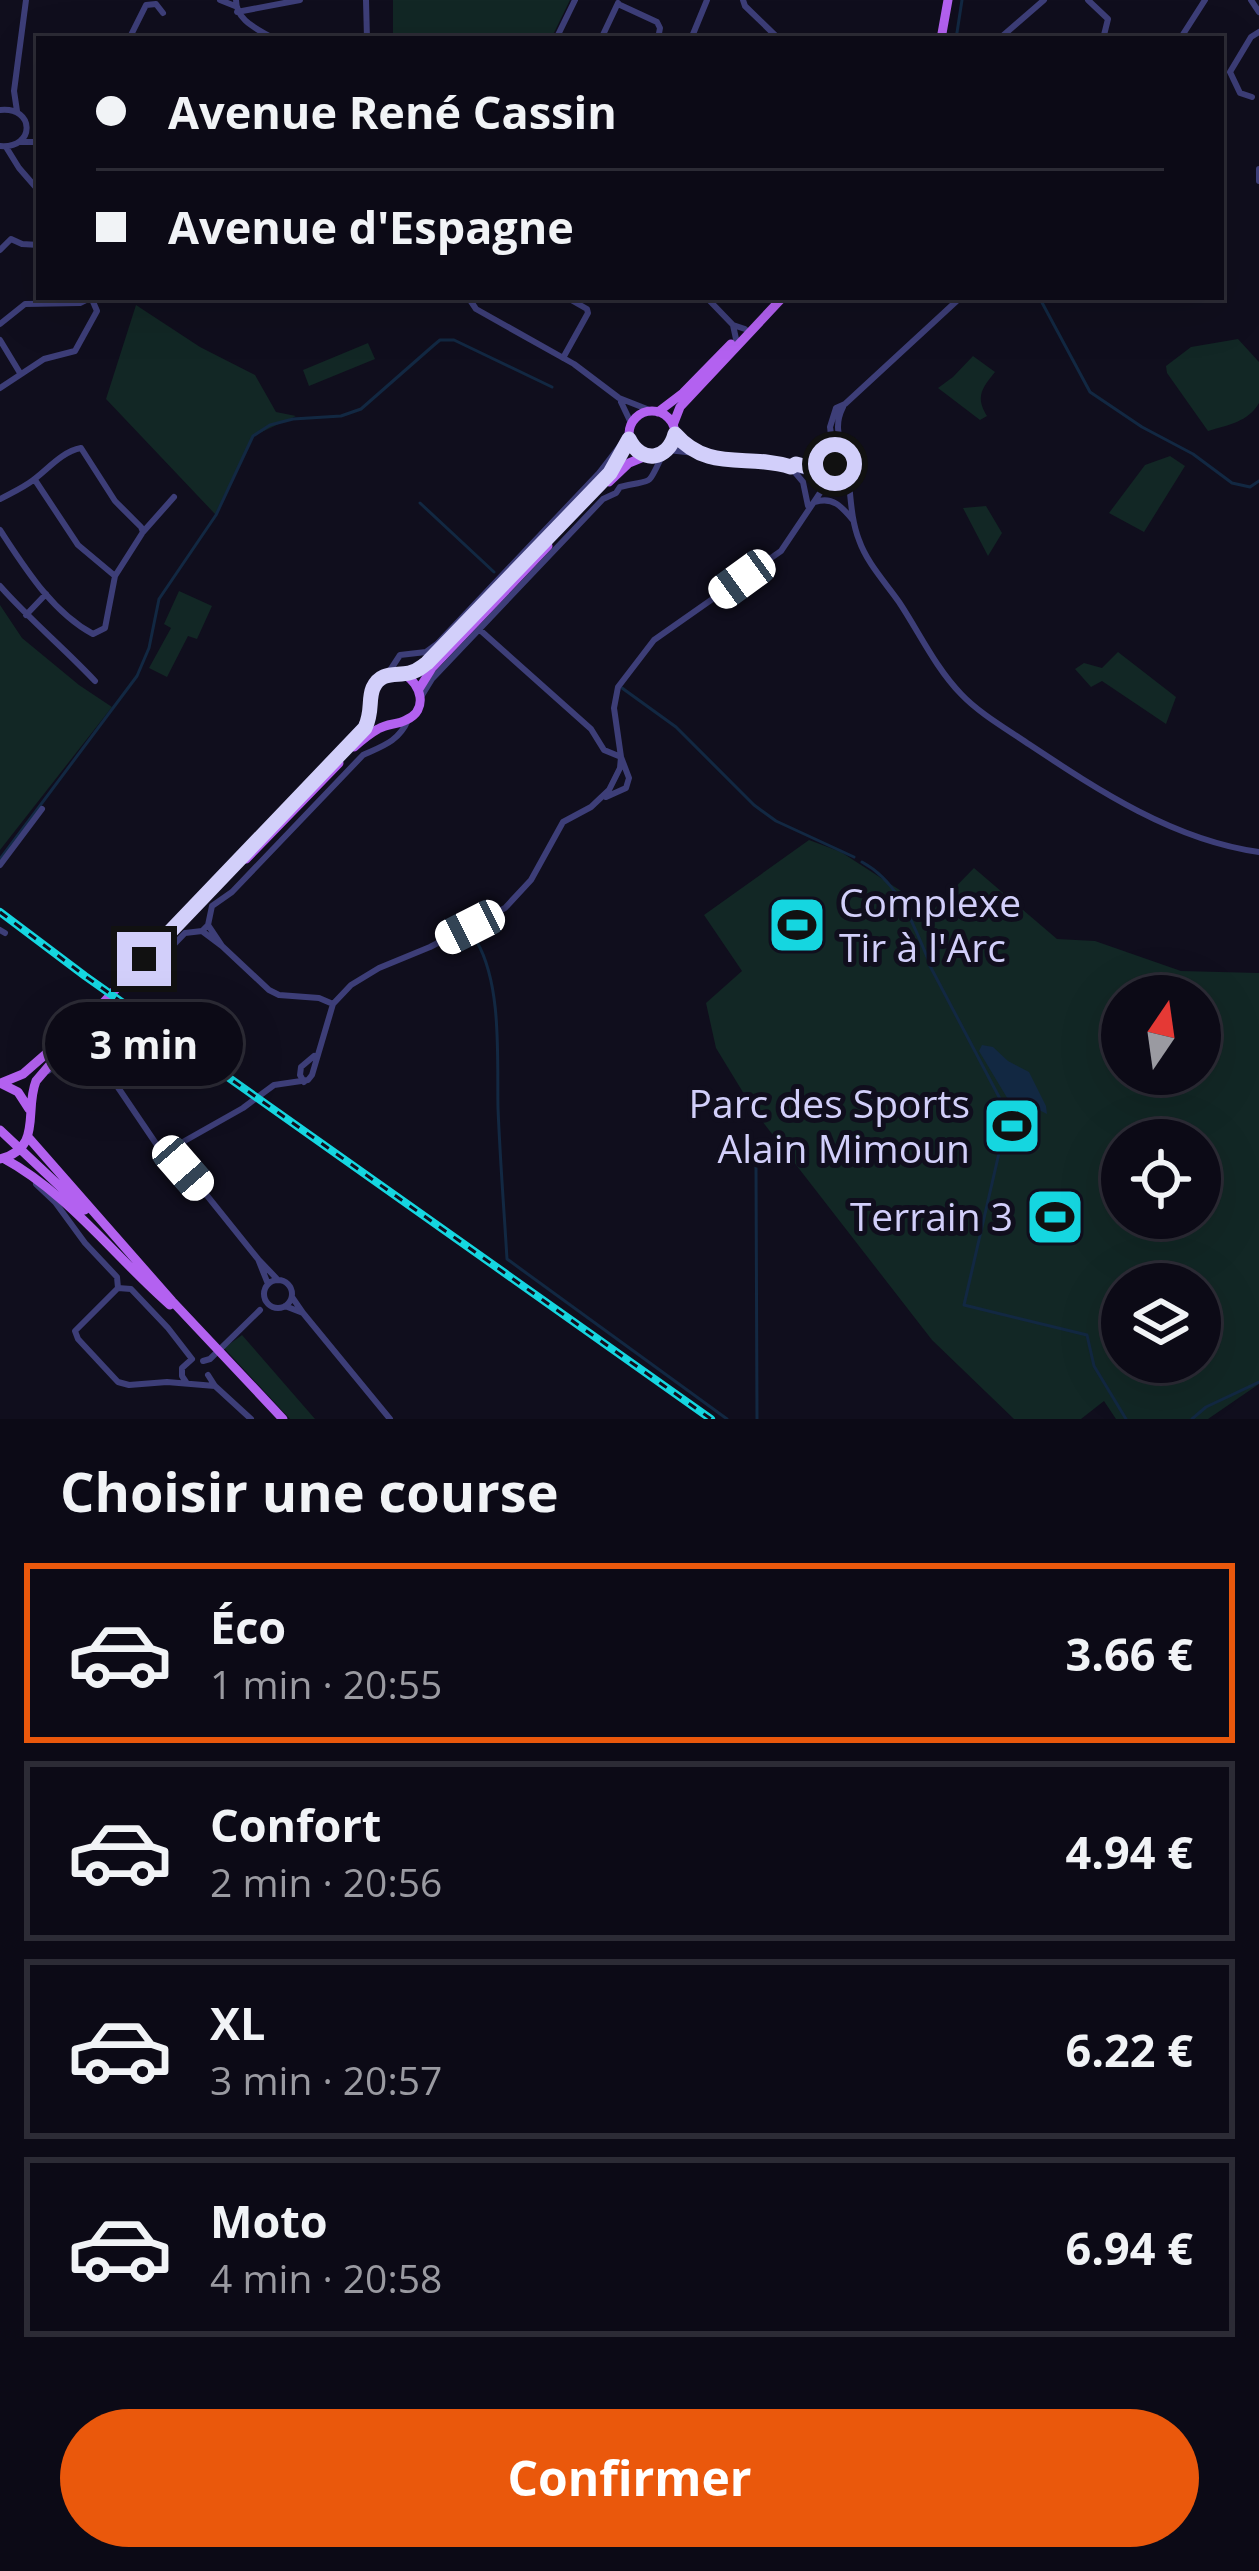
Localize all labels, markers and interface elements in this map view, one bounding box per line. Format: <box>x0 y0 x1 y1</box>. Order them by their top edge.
text: Avenue René Cassin <box>168 81 617 142</box>
text: Avenue d'Espagne <box>168 196 574 257</box>
route start <box>808 437 862 491</box>
car <box>702 543 782 615</box>
place label: Complexe Tir à l'Arc <box>839 875 1021 973</box>
sports icon: Complexe Tir à l'Arc <box>766 894 828 956</box>
car <box>430 895 510 959</box>
route end <box>117 932 171 986</box>
north arrow <box>1101 975 1221 1095</box>
map controls <box>1101 975 1221 1383</box>
callout: 3 min <box>45 1001 243 1085</box>
text: 3 min <box>90 1017 198 1070</box>
place label: Parc des Sports Alain Mimoun <box>689 1076 970 1174</box>
sports icon: Parc des Sports Alain Mimoun <box>981 1095 1043 1157</box>
button: locate <box>1101 1119 1221 1239</box>
car <box>146 1129 220 1207</box>
sports icon: Terrain 3 <box>1024 1186 1086 1248</box>
place label: Terrain 3 <box>850 1189 1013 1242</box>
button: layers <box>1101 1263 1221 1383</box>
text: Choisir une course <box>60 1454 559 1528</box>
text: Éco <box>210 1596 286 1657</box>
icon: car <box>66 1599 174 1707</box>
text: 3.66 € <box>1066 1623 1193 1684</box>
text: 1 min · 20:55 <box>210 1657 442 1710</box>
text: Confort <box>210 1794 381 1855</box>
icon: car <box>66 1797 174 1905</box>
text: 4.94 € <box>1066 1821 1193 1882</box>
text: 2 min · 20:56 <box>210 1855 442 1908</box>
text: XL <box>210 1992 265 2053</box>
icon: car <box>66 1995 174 2103</box>
text: 6.22 € <box>1066 2019 1193 2080</box>
text: 3 min · 20:57 <box>210 2053 442 2106</box>
text: Moto <box>210 2190 328 2251</box>
icon: car <box>66 2193 174 2301</box>
text: 6.94 € <box>1066 2217 1193 2278</box>
text: 4 min · 20:58 <box>210 2251 442 2304</box>
button: Confirmer <box>60 2409 1199 2547</box>

